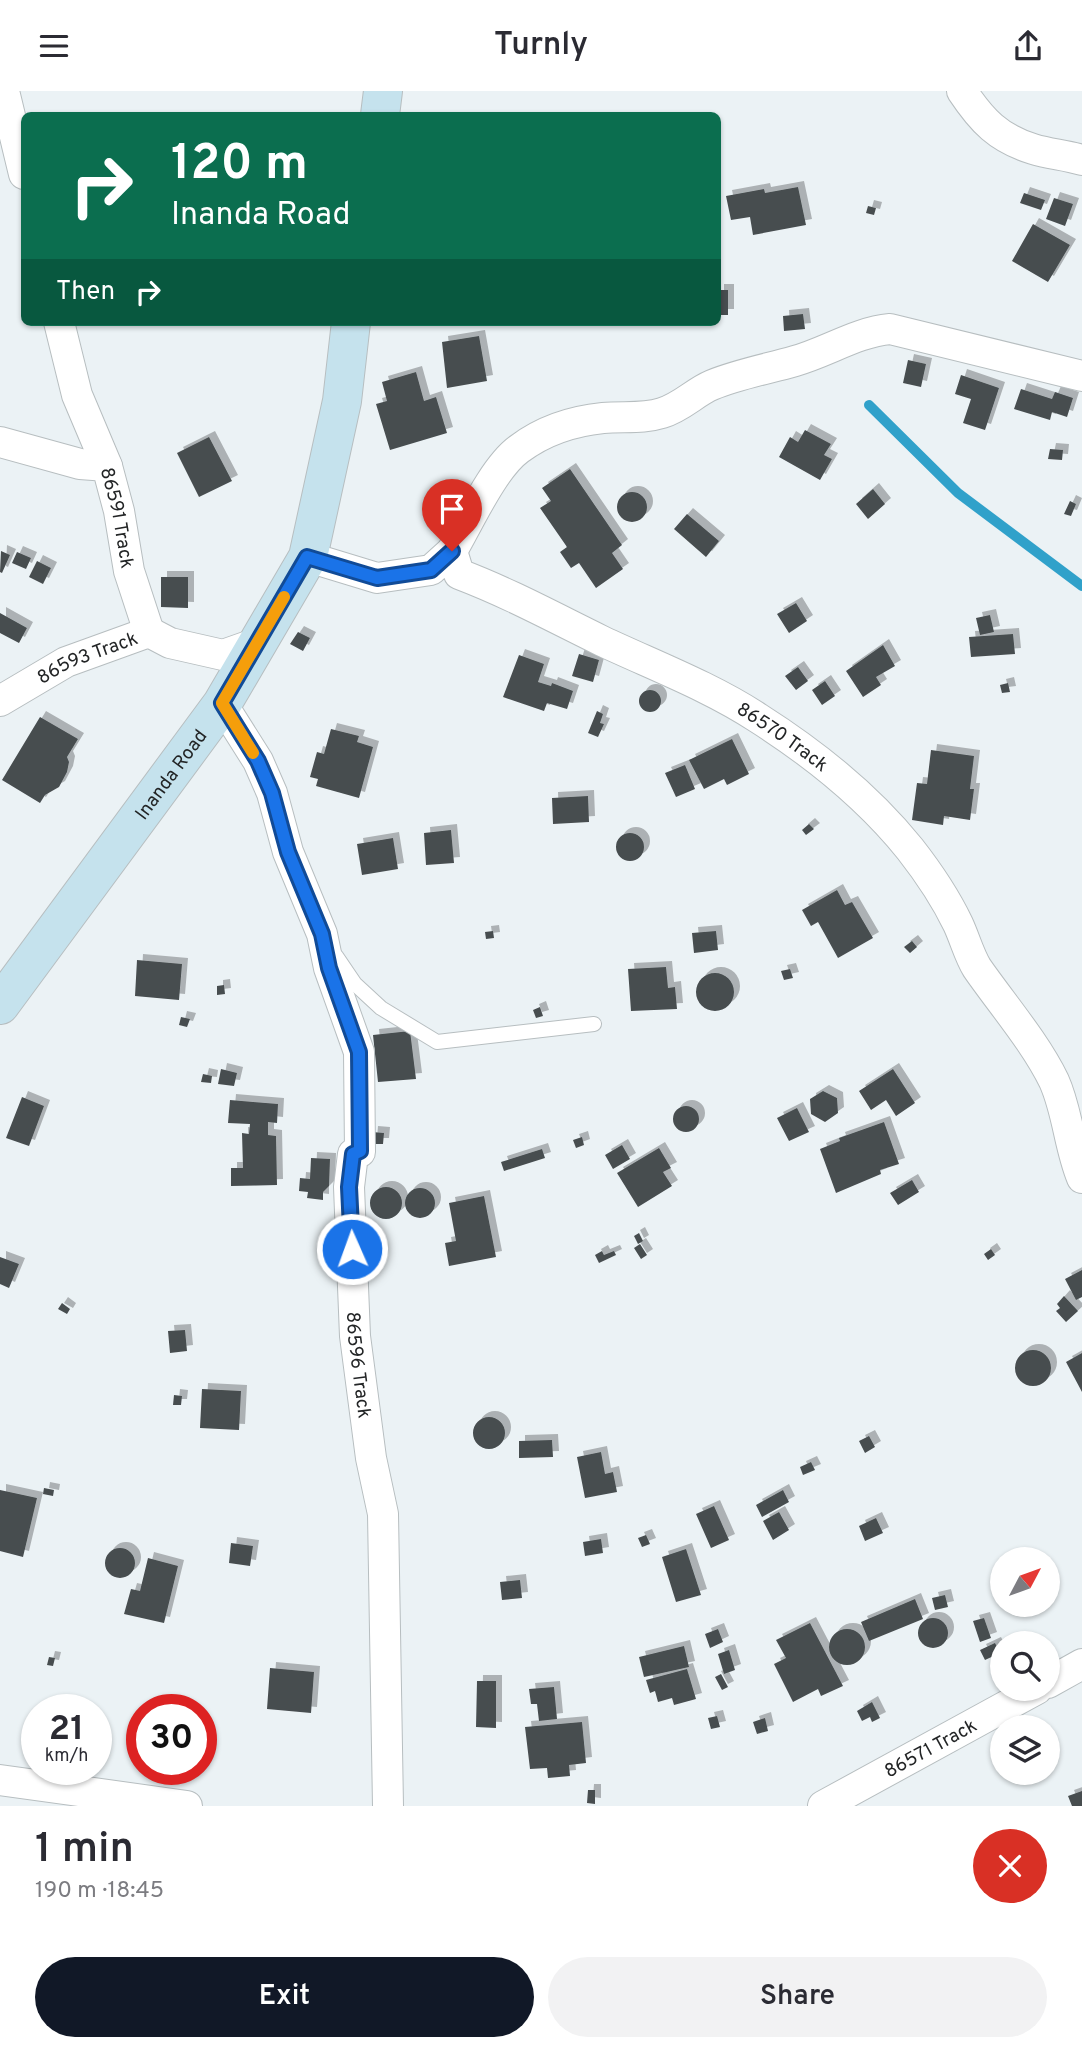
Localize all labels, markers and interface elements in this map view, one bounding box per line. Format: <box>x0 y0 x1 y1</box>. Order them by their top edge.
text: Turnly <box>494 26 588 66</box>
icon: menu <box>35 27 73 65</box>
icon: share <box>1009 27 1047 65</box>
text: 120 m <box>171 135 308 197</box>
icon: right <box>56 140 147 231</box>
text: Inanda Road <box>171 196 350 236</box>
icon: right <box>129 273 167 311</box>
text: Then <box>56 276 115 309</box>
street label: 86591 Track <box>94 465 138 570</box>
pin <box>422 479 482 551</box>
icon: arrive <box>433 490 471 528</box>
street label: 86593 Track <box>33 627 141 691</box>
street label: 86570 Track <box>732 698 832 778</box>
street label: Inanda Road <box>131 725 213 825</box>
position arrow <box>315 1212 389 1286</box>
street label: 86596 Track <box>340 1311 376 1420</box>
north arrow <box>990 1547 1060 1617</box>
map controls <box>990 1547 1060 1785</box>
button: search <box>990 1631 1060 1701</box>
speed limit sign: 30 <box>126 1694 217 1785</box>
text: 21 <box>49 1708 84 1752</box>
street label: 86571 Track <box>881 1714 981 1784</box>
button: layers <box>990 1715 1060 1785</box>
text: km/h <box>45 1745 88 1768</box>
text: 1 min <box>35 1824 134 1877</box>
button: close <box>973 1829 1047 1903</box>
text: 190 m · 18:45 <box>35 1877 164 1906</box>
button: Exit <box>35 1957 534 2037</box>
button: Share <box>548 1957 1047 2037</box>

